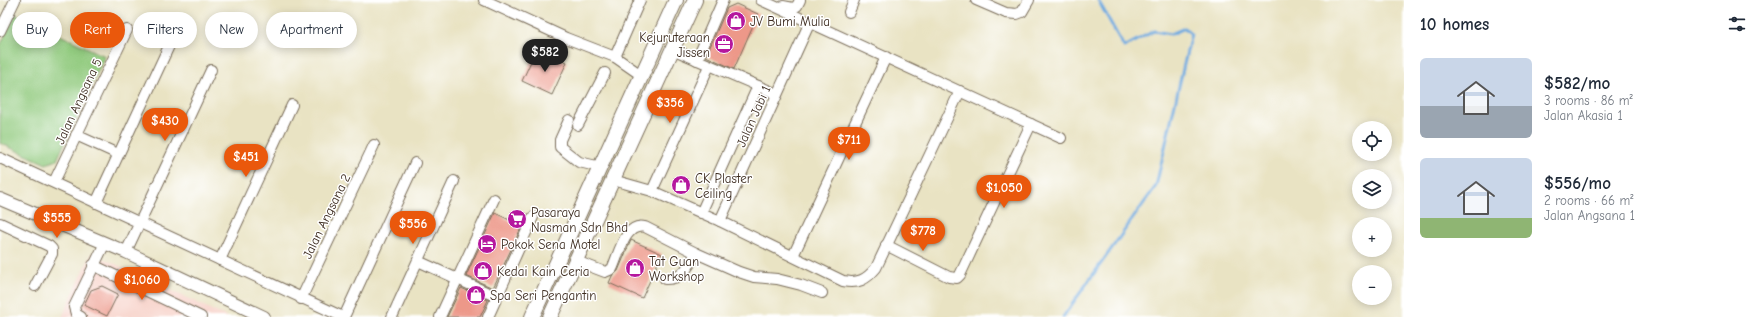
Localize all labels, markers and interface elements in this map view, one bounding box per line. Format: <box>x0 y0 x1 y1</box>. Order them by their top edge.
shop icon: JV Bumi Mulia <box>725 10 747 32</box>
chip: Buy <box>12 12 62 48</box>
chip: Rent <box>70 12 125 48</box>
chip: Filters <box>133 12 197 48</box>
chip: New <box>205 12 258 48</box>
chip: Apartment <box>266 12 357 48</box>
icon: filters <box>1726 13 1748 35</box>
place label: JV Bumi Mulia <box>750 14 830 29</box>
text: 10 homes <box>1420 15 1489 34</box>
place label: Kejuruteraan Jissen <box>639 30 710 60</box>
office icon: Kejuruteraan Jissen <box>713 33 735 55</box>
pin: $582 <box>521 39 569 73</box>
text: $582 <box>531 44 559 59</box>
street label: Jalan Angsana 5 <box>52 56 105 146</box>
icon: home <box>1452 74 1500 122</box>
text: $582/mo <box>1544 74 1610 93</box>
street label: Jalan Jabi 1 <box>733 83 774 149</box>
pin: $356 <box>646 90 694 124</box>
text: 3 rooms · 86 m² <box>1544 93 1633 108</box>
text: $356 <box>656 95 684 110</box>
pin: $430 <box>141 108 189 142</box>
text: Jalan Akasia 1 <box>1544 108 1623 123</box>
text: $430 <box>151 113 179 128</box>
map controls <box>1352 121 1392 305</box>
button: locate <box>1352 121 1392 161</box>
pin: $711 <box>825 127 873 161</box>
text: $711 <box>837 132 861 147</box>
pin: $451 <box>222 144 270 178</box>
text: $451 <box>233 149 259 164</box>
button: layers <box>1352 169 1392 209</box>
street label: Jalan Angsana 2 <box>299 171 354 261</box>
place label: CK Plaster Ceiling <box>695 171 753 201</box>
shop icon: CK Plaster Ceiling <box>670 174 692 196</box>
icon: home <box>1452 174 1500 222</box>
text: $556/mo <box>1544 174 1611 193</box>
pin: $1,050 <box>971 175 1037 209</box>
text: $1,050 <box>985 180 1023 195</box>
text: 2 rooms · 66 m² <box>1544 193 1633 208</box>
pin: $555 <box>33 205 81 239</box>
place label: Pasaraya Nasman Sdn Bhd <box>531 205 628 235</box>
supermarket icon: Pasaraya Nasman Sdn Bhd <box>506 208 528 230</box>
text: Jalan Angsana 1 <box>1544 208 1635 223</box>
text: $555 <box>43 210 71 225</box>
pin: $556 <box>389 211 437 245</box>
text: $556 <box>399 216 427 231</box>
button: + <box>1352 217 1392 257</box>
pin: $778 <box>899 218 947 252</box>
text: $778 <box>910 223 936 238</box>
hotel icon: Pokok Sena Motel <box>476 233 498 255</box>
place label: Pokok Sena Motel <box>501 237 600 252</box>
place label: Tat Guan Workshop <box>649 254 704 284</box>
shop icon: Tat Guan Workshop <box>624 257 646 279</box>
shop icon: Kedai Kain Ceria <box>472 260 494 282</box>
place label: Kedai Kain Ceria <box>497 264 589 279</box>
button: − <box>1352 265 1392 305</box>
pin: $1,060 <box>109 267 175 301</box>
text: $1,060 <box>123 272 161 287</box>
shop icon: Spa Seri Pengantin <box>465 284 487 306</box>
place label: Spa Seri Pengantin <box>490 288 596 303</box>

